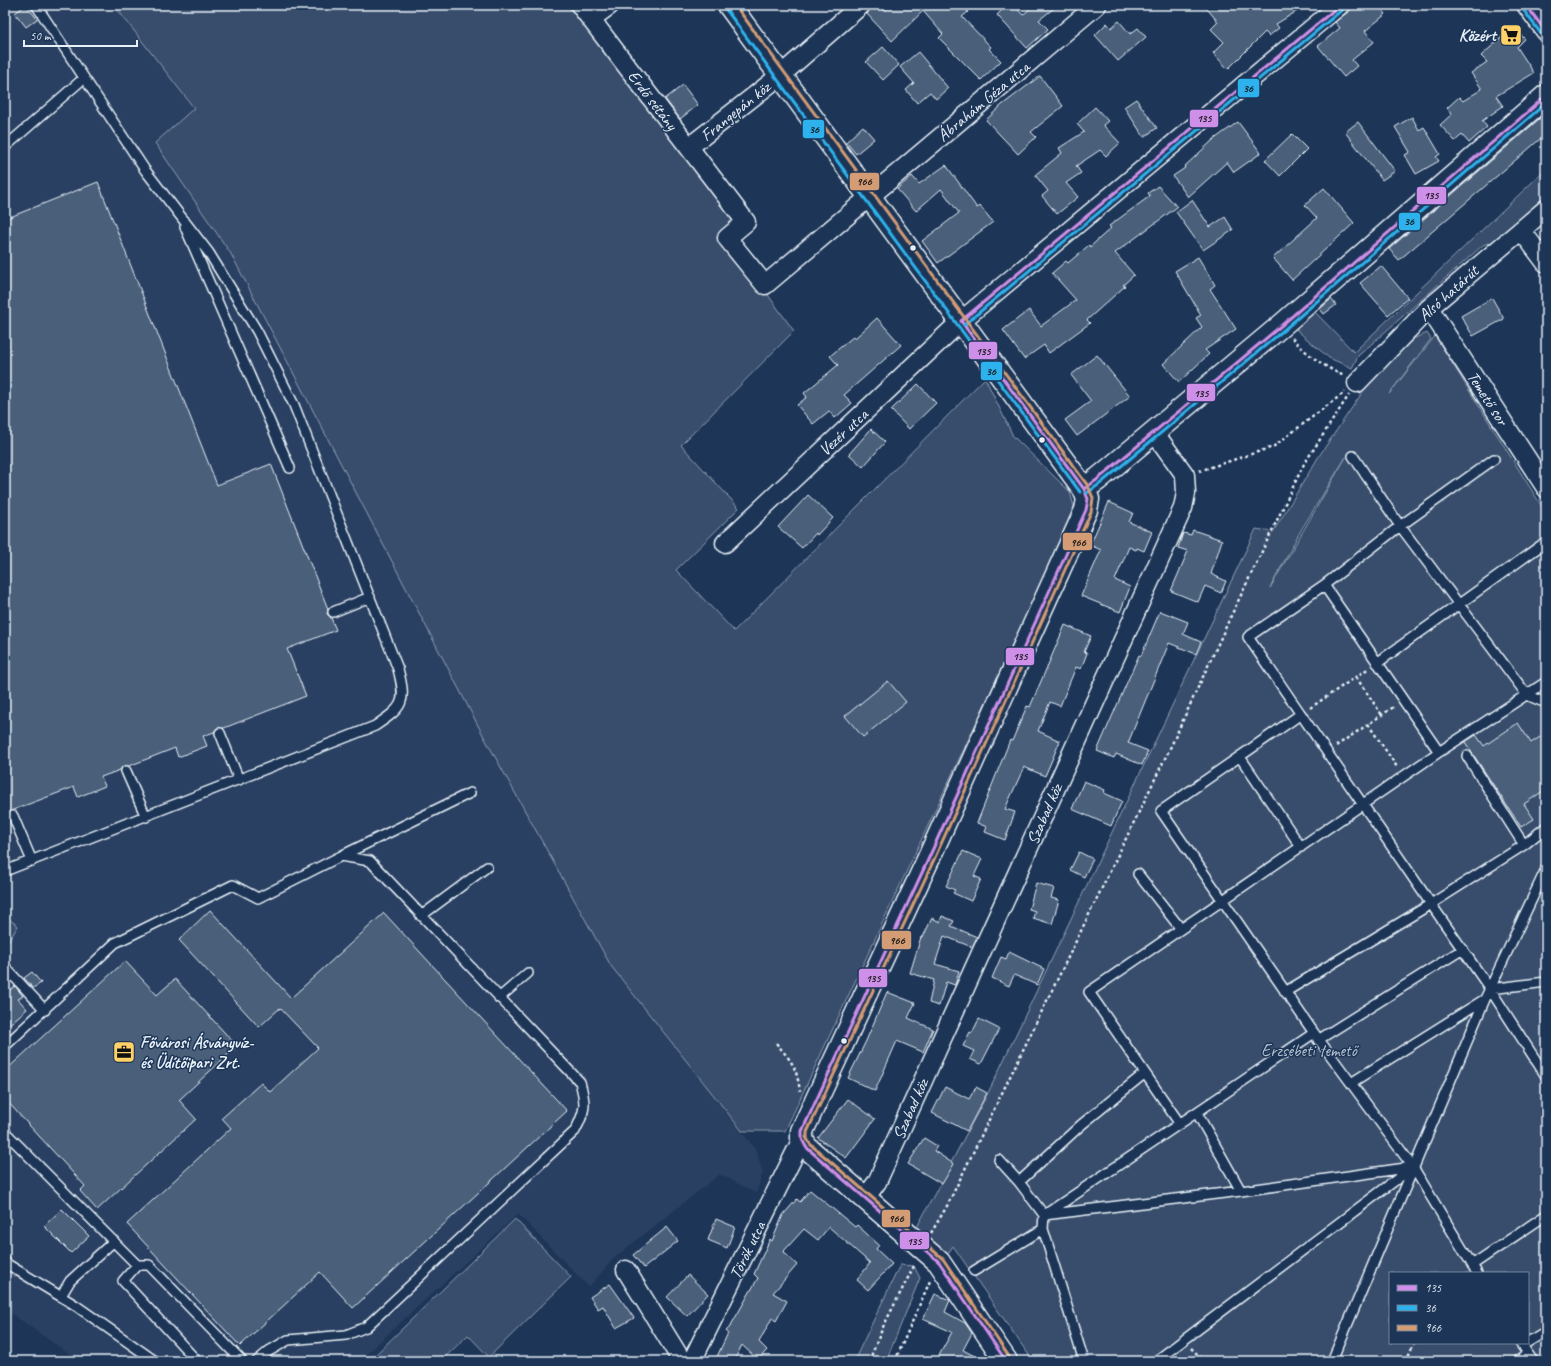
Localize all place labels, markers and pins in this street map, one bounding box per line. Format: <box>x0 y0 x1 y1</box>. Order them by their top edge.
supermarket icon: Közért <box>1498 22 1524 48</box>
place label: Közért <box>1459 25 1498 46</box>
unlabelled marker <box>908 243 918 253</box>
unlabelled marker <box>1037 435 1047 445</box>
place label: Fővárosi Ásványvíz- és Üdítőipari Zrt. <box>140 1032 255 1073</box>
unlabelled marker <box>839 1036 849 1046</box>
office icon: Fővárosi Ásványvíz- és Üdítőipari Zrt. <box>111 1039 137 1065</box>

